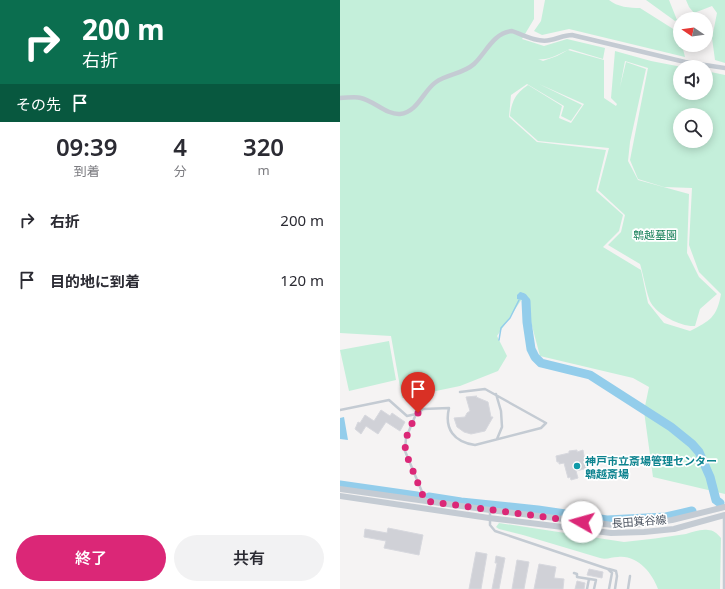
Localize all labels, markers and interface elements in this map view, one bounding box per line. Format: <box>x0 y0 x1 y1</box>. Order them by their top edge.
text: 200 m <box>82 10 165 48</box>
north arrow <box>673 12 713 52</box>
map controls <box>673 12 713 148</box>
icon: right <box>16 16 68 68</box>
text: 右折 <box>82 48 118 72</box>
button: sound <box>673 60 713 100</box>
icon: arrive <box>69 92 91 114</box>
text: その先 <box>16 94 61 114</box>
button: search <box>673 108 713 148</box>
text: 09:39 <box>56 130 117 163</box>
text: 4 <box>173 130 187 163</box>
text: 320 <box>243 130 284 163</box>
text: m <box>257 161 270 179</box>
text: 到着 <box>74 162 100 180</box>
text: 分 <box>174 162 187 180</box>
icon: right <box>16 209 38 231</box>
text: 200 m <box>280 210 324 230</box>
text: 右折 <box>50 211 80 231</box>
park label: 鵯越墓園 <box>633 227 677 242</box>
icon: arrive <box>16 269 38 291</box>
text: 120 m <box>280 270 324 290</box>
text: 目的地に到着 <box>50 271 140 291</box>
pin <box>401 372 435 413</box>
icon: arrive <box>407 378 429 400</box>
place label: 神戸市立斎場管理センター 鵯越斎場 <box>585 453 717 481</box>
marker: 神戸市立斎場管理センター 鵯越斎場 <box>572 461 582 471</box>
position arrow <box>561 501 603 543</box>
street label: 長田箕谷線 <box>611 512 667 530</box>
button: 終了 <box>16 535 166 581</box>
button: 共有 <box>174 535 324 581</box>

